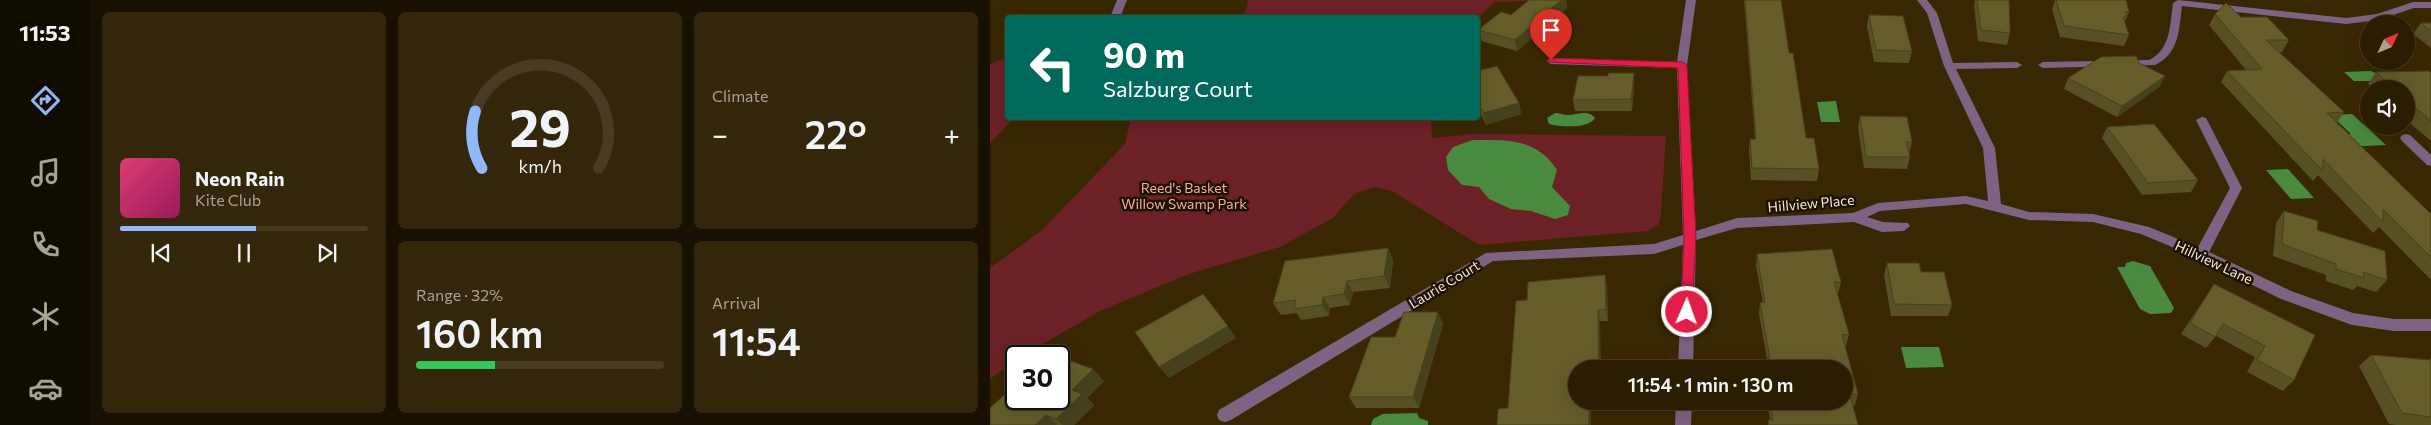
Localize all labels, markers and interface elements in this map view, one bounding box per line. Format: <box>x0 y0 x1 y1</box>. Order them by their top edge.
pin <box>1530 9 1572 60</box>
north arrow <box>2360 15 2415 70</box>
map controls <box>2360 15 2415 135</box>
icon: arrive <box>1537 16 1565 44</box>
text: 11:53 <box>19 19 71 46</box>
text: 90 m <box>1103 32 1185 75</box>
icon: left <box>1020 35 1085 100</box>
text: Salzburg Court <box>1103 75 1252 102</box>
button: sound <box>2360 80 2415 135</box>
icon: directions <box>28 83 63 118</box>
text: Climate <box>712 86 768 105</box>
text: 29 <box>509 94 571 158</box>
text: 22° <box>805 110 867 157</box>
text: − <box>712 117 728 151</box>
text: + <box>944 117 960 151</box>
icon: music <box>28 155 63 190</box>
text: km/h <box>518 155 562 177</box>
text: Neon Rain <box>195 167 285 190</box>
park label: Reed's Basket Willow Swamp Park <box>1121 179 1247 212</box>
text: Kite Club <box>195 190 261 209</box>
street label: Hillview Place <box>1767 191 1855 215</box>
icon: phone <box>28 227 63 262</box>
street label: Hillview Lane <box>2172 237 2256 287</box>
icon: previous <box>147 239 175 267</box>
icon: pause <box>230 239 258 267</box>
icon: next <box>313 239 341 267</box>
street label: Laurie Court <box>1406 256 1483 312</box>
text: Range · 32% <box>416 285 503 304</box>
position arrow <box>1660 285 1712 337</box>
text: Arrival <box>712 293 760 312</box>
icon: climate <box>28 299 63 334</box>
text: 160 km <box>416 309 543 356</box>
text: 11:54 <box>712 317 801 364</box>
speed limit sign: 30 <box>1005 345 1070 410</box>
icon: car <box>28 371 63 406</box>
text: 11:54 · 1 min · 130 m <box>1628 373 1793 396</box>

